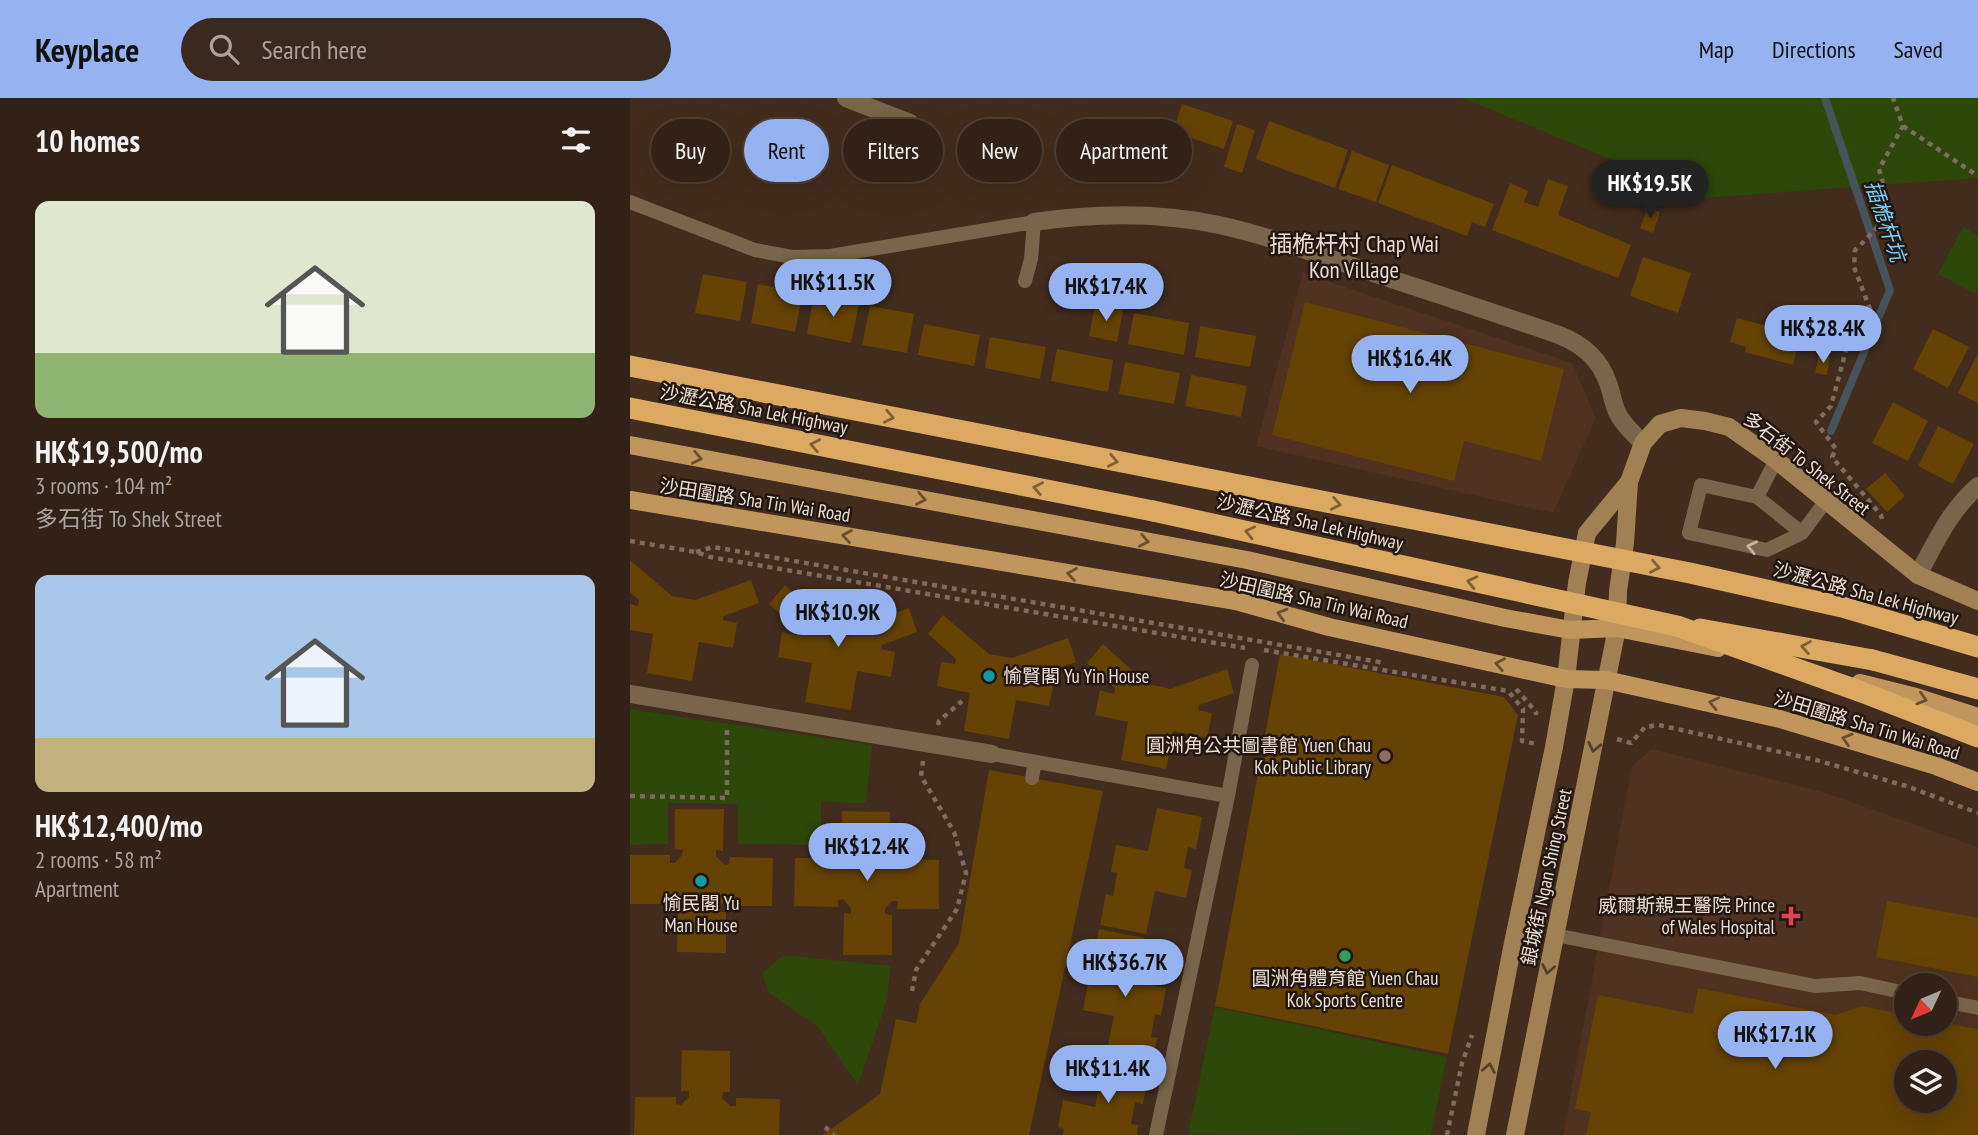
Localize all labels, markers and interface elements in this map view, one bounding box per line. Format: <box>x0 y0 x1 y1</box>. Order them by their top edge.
search box <box>181 18 671 81</box>
text: Keyplace <box>35 28 139 71</box>
icon: search <box>205 30 243 68</box>
text: Search here <box>261 33 367 66</box>
text: Map <box>1699 34 1734 65</box>
text: Directions <box>1772 34 1856 65</box>
text: Saved <box>1894 34 1943 65</box>
chip: Buy <box>651 119 730 182</box>
chip: Rent <box>744 119 829 182</box>
chip: Filters <box>843 119 943 182</box>
chip: New <box>957 119 1042 182</box>
chip: Apartment <box>1056 119 1192 182</box>
text: 10 homes <box>35 121 140 160</box>
icon: filters <box>557 121 595 159</box>
pin: HK$19.5K <box>1578 160 1722 220</box>
text: HK$19.5K <box>1608 168 1693 197</box>
water label: 插桅杆坑 <box>1859 177 1913 268</box>
district label: 插桅杆村 Chap Wai Kon Village <box>1269 229 1439 284</box>
icon: home <box>252 247 378 373</box>
pin: HK$11.5K <box>761 260 905 319</box>
pin: HK$17.4K <box>1034 264 1178 323</box>
text: HK$11.5K <box>791 267 876 296</box>
text: HK$17.4K <box>1065 271 1147 300</box>
pin: HK$28.4K <box>1751 306 1895 365</box>
text: HK$28.4K <box>1781 313 1866 342</box>
pin: HK$16.4K <box>1338 336 1482 395</box>
text: HK$16.4K <box>1368 343 1453 372</box>
street label: 沙瀝公路 Sha Lek Highway <box>658 379 851 439</box>
street label: 多石街 To Shek Street <box>1739 406 1876 520</box>
one-way arrow <box>883 409 895 424</box>
text: HK$19,500/mo <box>35 432 203 471</box>
one-way arrow <box>809 438 821 453</box>
one-way arrow <box>691 449 703 464</box>
one-way arrow <box>1107 452 1119 467</box>
text: 3 rooms · 104 m² <box>35 471 172 500</box>
street label: 沙田圍路 Sha Tin Wai Road <box>658 473 852 527</box>
one-way arrow <box>1032 482 1044 497</box>
street label: 沙瀝公路 Sha Lek Highway <box>1214 489 1406 555</box>
one-way arrow <box>915 491 927 506</box>
one-way arrow <box>1330 496 1342 511</box>
text: 多石街 To Shek Street <box>35 504 222 533</box>
one-way arrow <box>1244 526 1256 541</box>
one-way arrow <box>841 529 853 544</box>
one-way arrow <box>1138 533 1150 548</box>
one-way arrow <box>1746 540 1758 555</box>
street label: 沙瀝公路 Sha Lek Highway <box>1771 557 1962 630</box>
one-way arrow <box>1649 558 1661 573</box>
one-way arrow <box>1066 567 1078 582</box>
street label: 沙田圍路 Sha Tin Wai Road <box>1217 567 1411 633</box>
one-way arrow <box>1466 575 1478 590</box>
pin: HK$10.9K <box>766 589 910 649</box>
text: HK$10.9K <box>796 597 881 626</box>
one-way arrow <box>1276 608 1288 623</box>
icon: home <box>252 620 378 746</box>
one-way arrow <box>1800 641 1812 656</box>
one-way arrow <box>1494 657 1506 672</box>
place label: 愉賢閣 Yu Yin House <box>1003 664 1150 688</box>
marker: 愉賢閣 Yu Yin House <box>981 668 997 684</box>
street label: 沙田圍路 Sha Tin Wai Road <box>1771 685 1963 765</box>
one-way arrow <box>1916 690 1928 705</box>
one-way arrow <box>1708 697 1720 712</box>
place label: 圓洲角公共圖書館 Yuen Chau Kok Public Library <box>1146 733 1372 779</box>
one-way arrow <box>1841 733 1853 748</box>
one-way arrow <box>1588 741 1603 753</box>
marker: 圓洲角公共圖書館 Yuen Chau Kok Public Library <box>1377 748 1393 764</box>
street label: 銀城街 Ngan Shing Street <box>1516 786 1577 968</box>
text: HK$12,400/mo <box>35 806 203 845</box>
pin: HK$12.4K <box>795 824 939 883</box>
text: HK$12.4K <box>825 831 910 860</box>
text: 2 rooms · 58 m² <box>35 845 162 874</box>
marker: 愉民閣 Yu Man House <box>693 873 709 889</box>
text: Apartment <box>35 874 119 903</box>
place label: 愉民閣 Yu Man House <box>663 891 739 937</box>
place label: 威爾斯親王醫院 Prince of Wales Hospital <box>1598 893 1776 939</box>
marker: 威爾斯親王醫院 Prince of Wales Hospital <box>1781 906 1801 926</box>
pin: HK$36.7K <box>1053 940 1197 999</box>
text: HK$36.7K <box>1083 947 1168 976</box>
marker: 圓洲角體育館 Yuen Chau Kok Sports Centre <box>1337 948 1353 964</box>
one-way arrow <box>1541 963 1556 975</box>
place label: 圓洲角體育館 Yuen Chau Kok Sports Centre <box>1252 966 1438 1012</box>
north arrow <box>1894 973 1956 1036</box>
map controls <box>1894 973 1957 1113</box>
pin: HK$17.1K <box>1703 1012 1847 1071</box>
text: HK$17.1K <box>1734 1019 1816 1048</box>
pin: HK$11.4K <box>1036 1046 1180 1105</box>
button: layers <box>1894 1050 1957 1113</box>
text: HK$11.4K <box>1066 1053 1151 1082</box>
one-way arrow <box>1481 1062 1496 1074</box>

